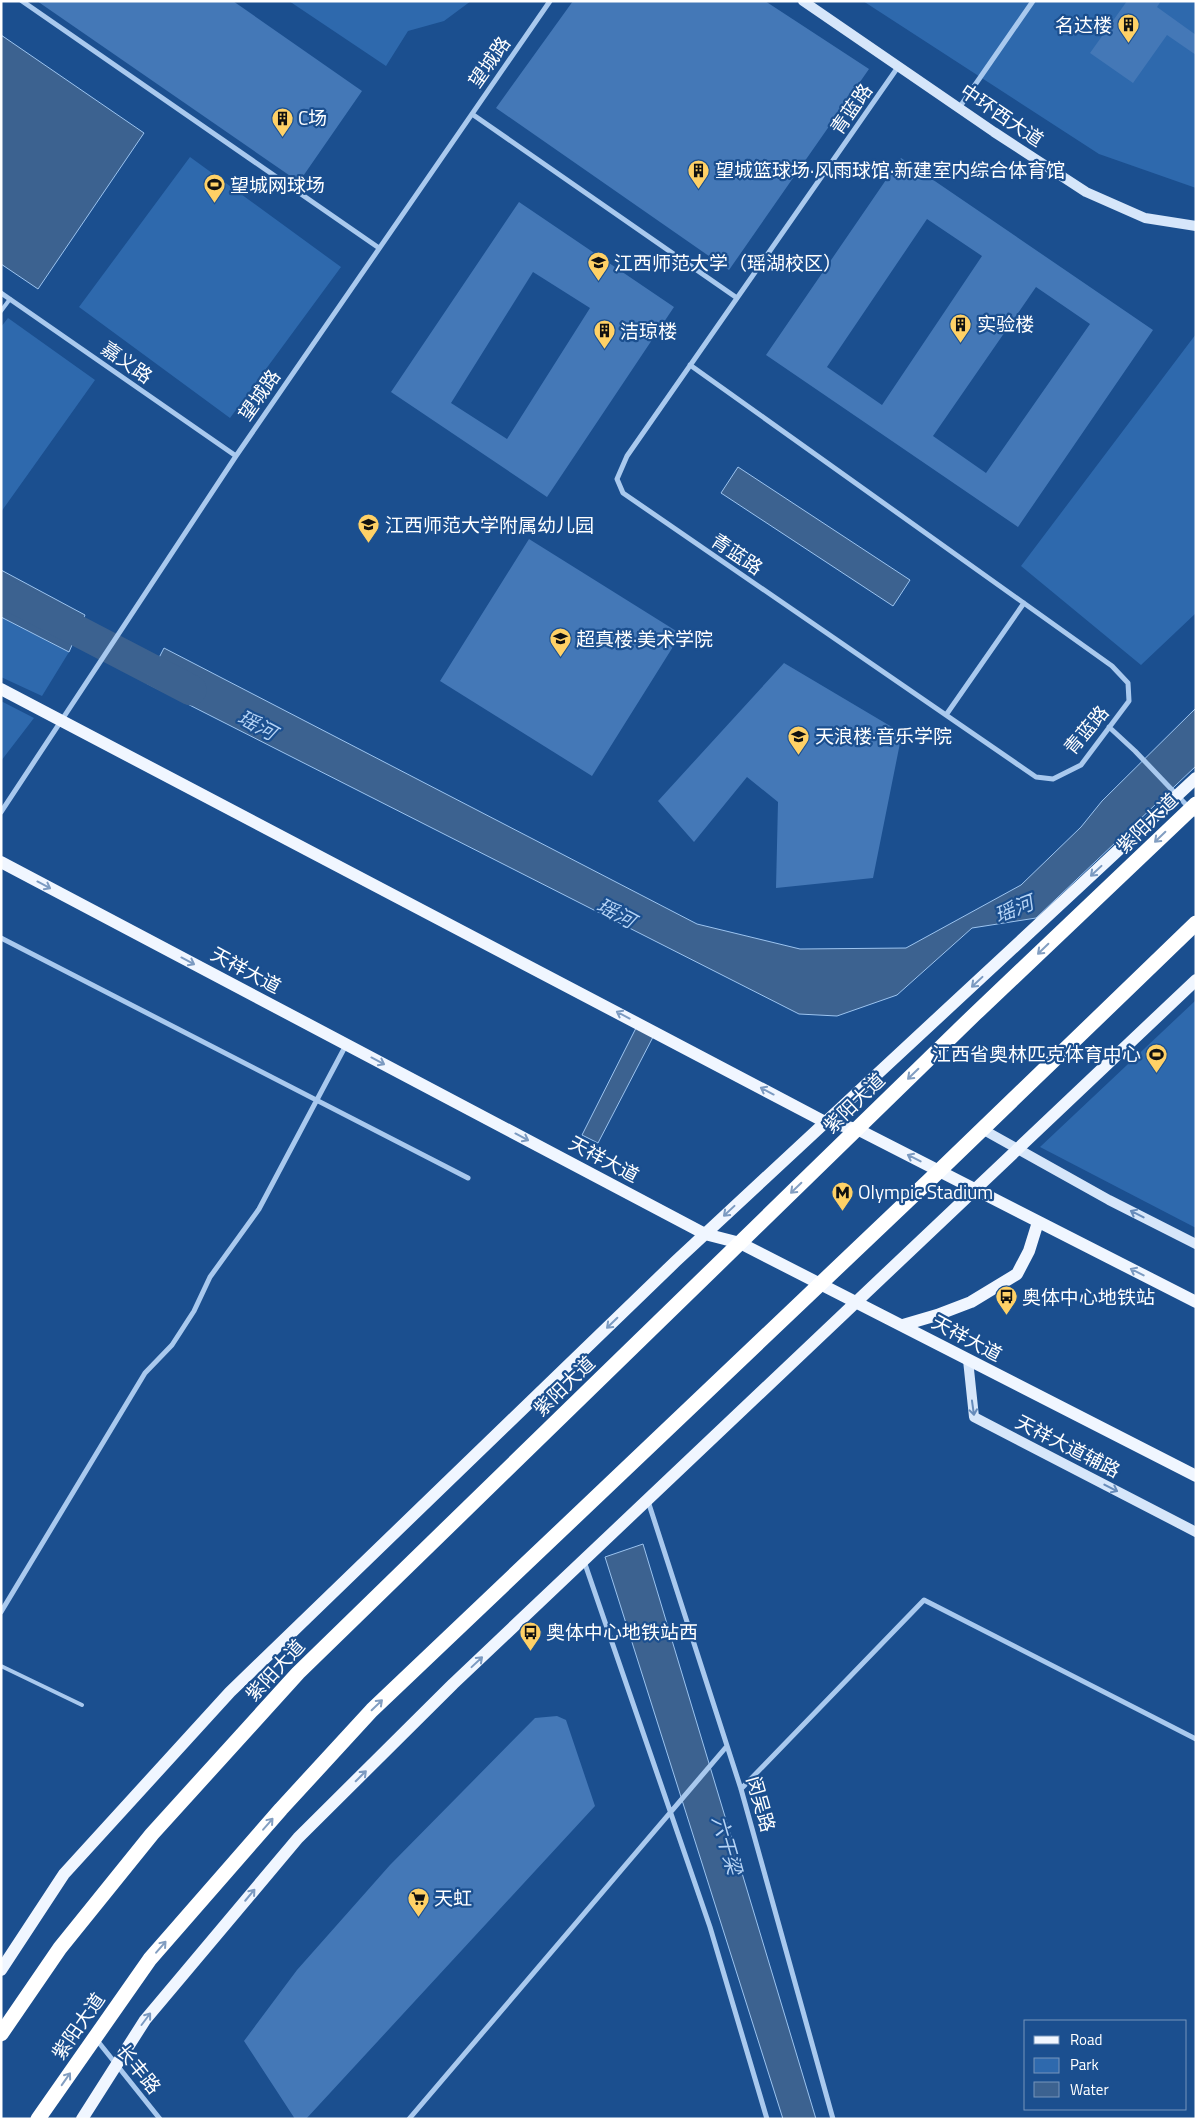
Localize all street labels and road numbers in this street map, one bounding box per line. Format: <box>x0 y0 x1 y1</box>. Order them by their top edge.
street label: 望城路 <box>460 30 517 93</box>
street label: 中环西大道 <box>955 76 1050 153</box>
street label: 青蓝路 <box>822 77 879 140</box>
street label: 嘉义路 <box>96 333 159 390</box>
street label: 望城路 <box>230 363 287 426</box>
street label: 青蓝路 <box>706 526 769 582</box>
street label: 青蓝路 <box>1056 699 1115 761</box>
street label: 紫阳大道 <box>1109 786 1184 859</box>
street label: 天祥大道 <box>206 939 287 1000</box>
street label: 紫阳大道 <box>816 1066 891 1139</box>
street label: 天祥大道 <box>564 1128 645 1189</box>
street label: 天祥大道 <box>927 1307 1008 1368</box>
street label: 紫阳大道 <box>526 1349 601 1422</box>
street label: 天祥大道辅路 <box>1011 1407 1126 1484</box>
street label: 紫阳大道 <box>238 1632 311 1707</box>
street label: 闵吴路 <box>740 1772 783 1835</box>
street label: 紫阳大道 <box>44 1986 111 2065</box>
street label: 长丰路 <box>110 2037 169 2100</box>

